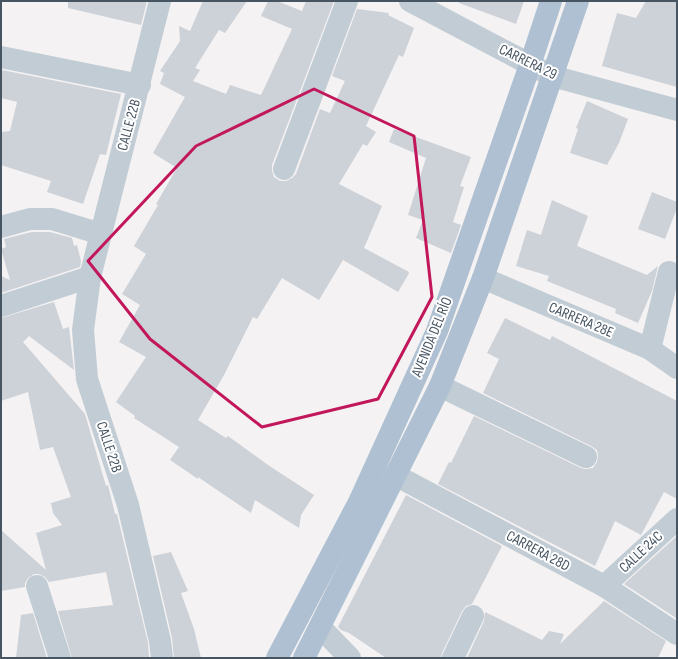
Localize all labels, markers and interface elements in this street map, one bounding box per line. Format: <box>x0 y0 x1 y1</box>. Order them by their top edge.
street label: CARRERA 29 <box>496 40 560 84</box>
street label: CALLE 22B <box>113 97 145 153</box>
street label: AVENIDA DEL RÍO <box>407 294 457 381</box>
street label: CARRERA 28E <box>546 298 616 342</box>
street label: CALLE 22B <box>92 419 126 475</box>
street label: CARRERA 28D <box>503 526 573 576</box>
street label: CALLE 24C <box>615 527 667 577</box>

